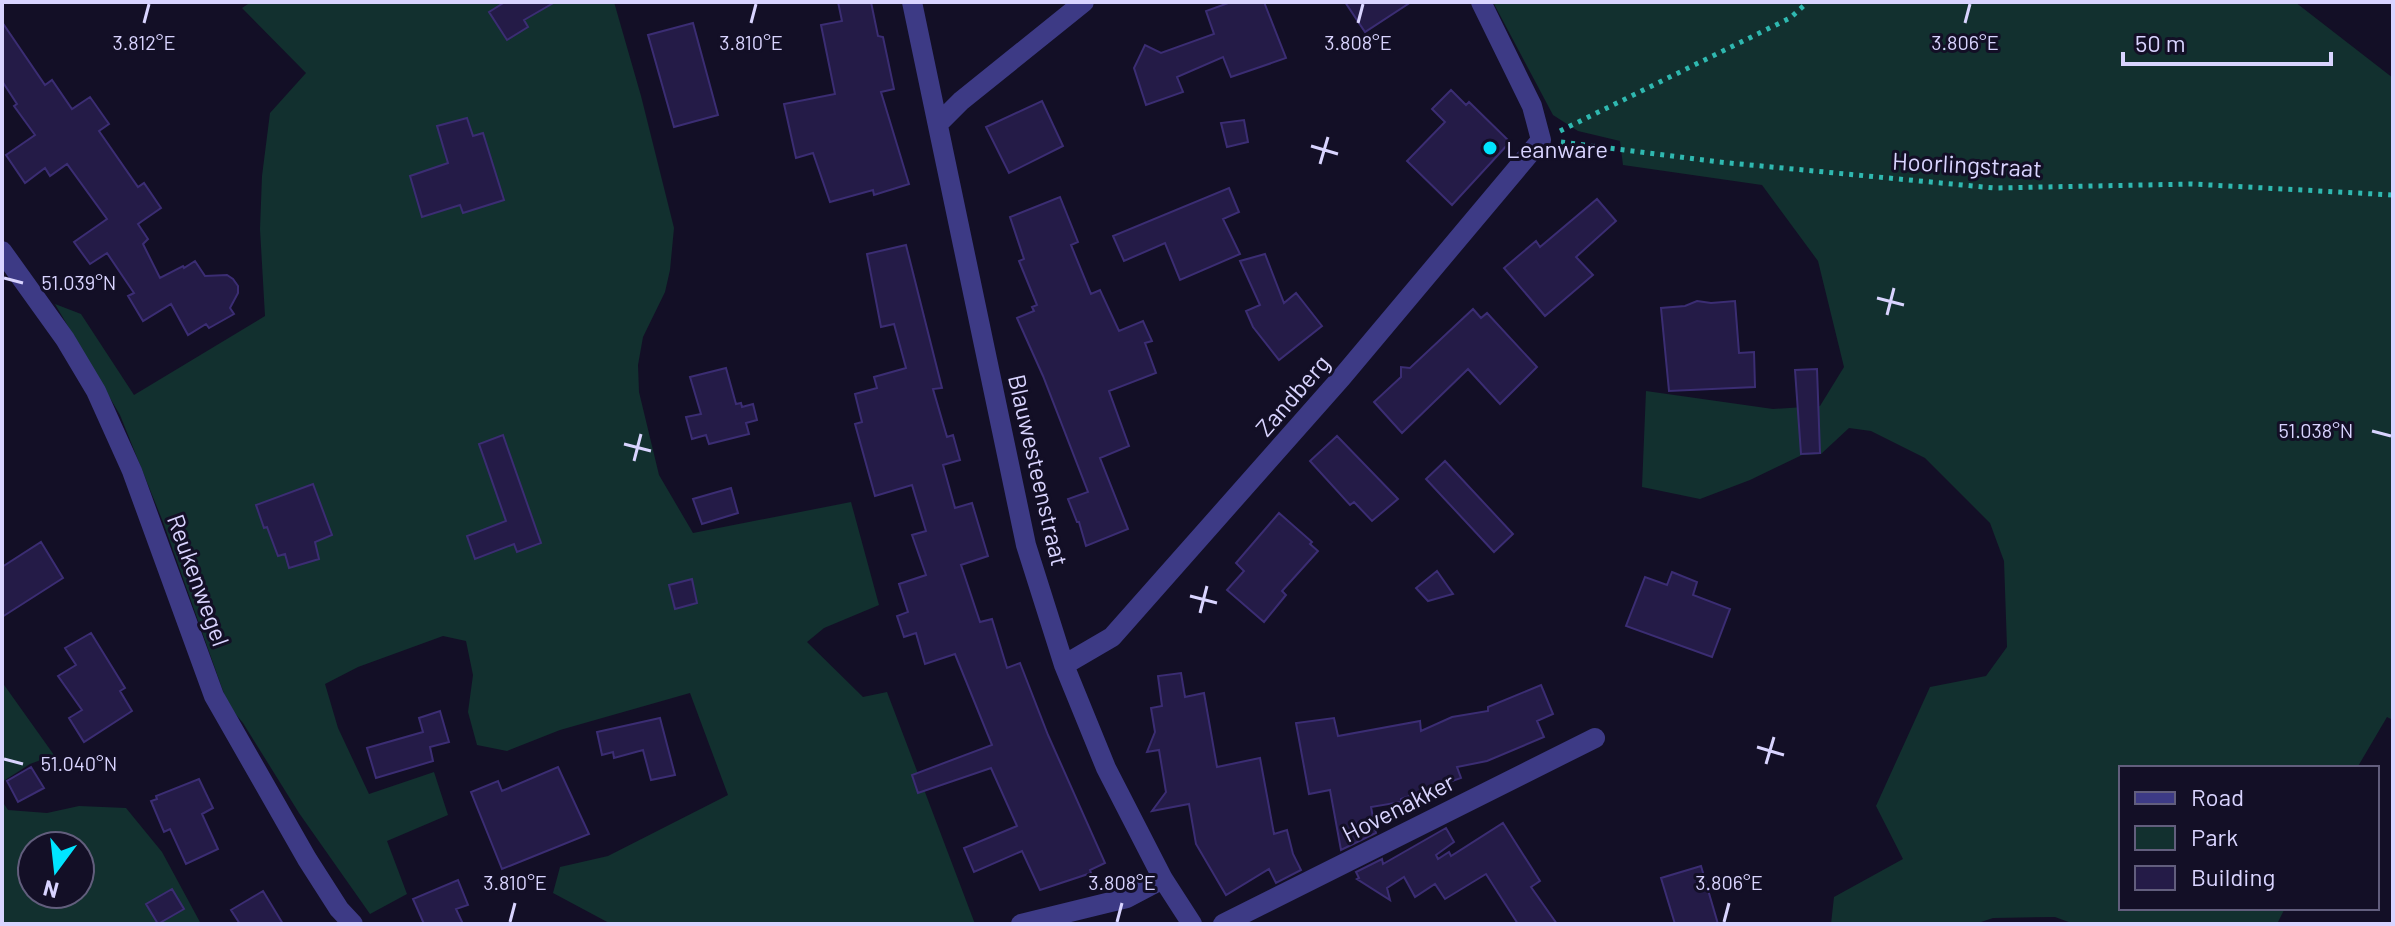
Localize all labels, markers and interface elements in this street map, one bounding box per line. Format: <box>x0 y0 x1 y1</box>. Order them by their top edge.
scale bar <box>2123 16 2331 66</box>
text: 50 m <box>2135 28 2186 57</box>
text: 3.812°E <box>112 30 176 54</box>
text: 3.810°E <box>719 30 783 54</box>
text: 3.808°E <box>1324 30 1392 54</box>
text: 3.806°E <box>1931 30 1999 54</box>
place label: Leanware <box>1506 134 1608 163</box>
marker: Leanware <box>1481 139 1499 157</box>
street label: Hoorlingstraat <box>1891 146 2043 182</box>
text: 51.039°N <box>42 270 116 294</box>
street label: Zandberg <box>1249 348 1335 442</box>
street label: Blauwesteenstraat <box>1003 371 1075 569</box>
text: 51.038°N <box>2279 418 2353 442</box>
street label: Reukenwegel <box>162 510 236 650</box>
text: 51.040°N <box>41 751 117 775</box>
street label: Hovenakker <box>1337 766 1459 848</box>
legend <box>2119 766 2379 910</box>
text: Road <box>2191 782 2244 811</box>
text: Park <box>2191 822 2238 851</box>
north arrow <box>16 830 96 910</box>
text: Building <box>2191 862 2275 891</box>
text: 3.810°E <box>483 870 547 894</box>
text: 3.808°E <box>1088 870 1156 894</box>
text: 3.806°E <box>1695 870 1763 894</box>
text: N <box>40 876 61 905</box>

